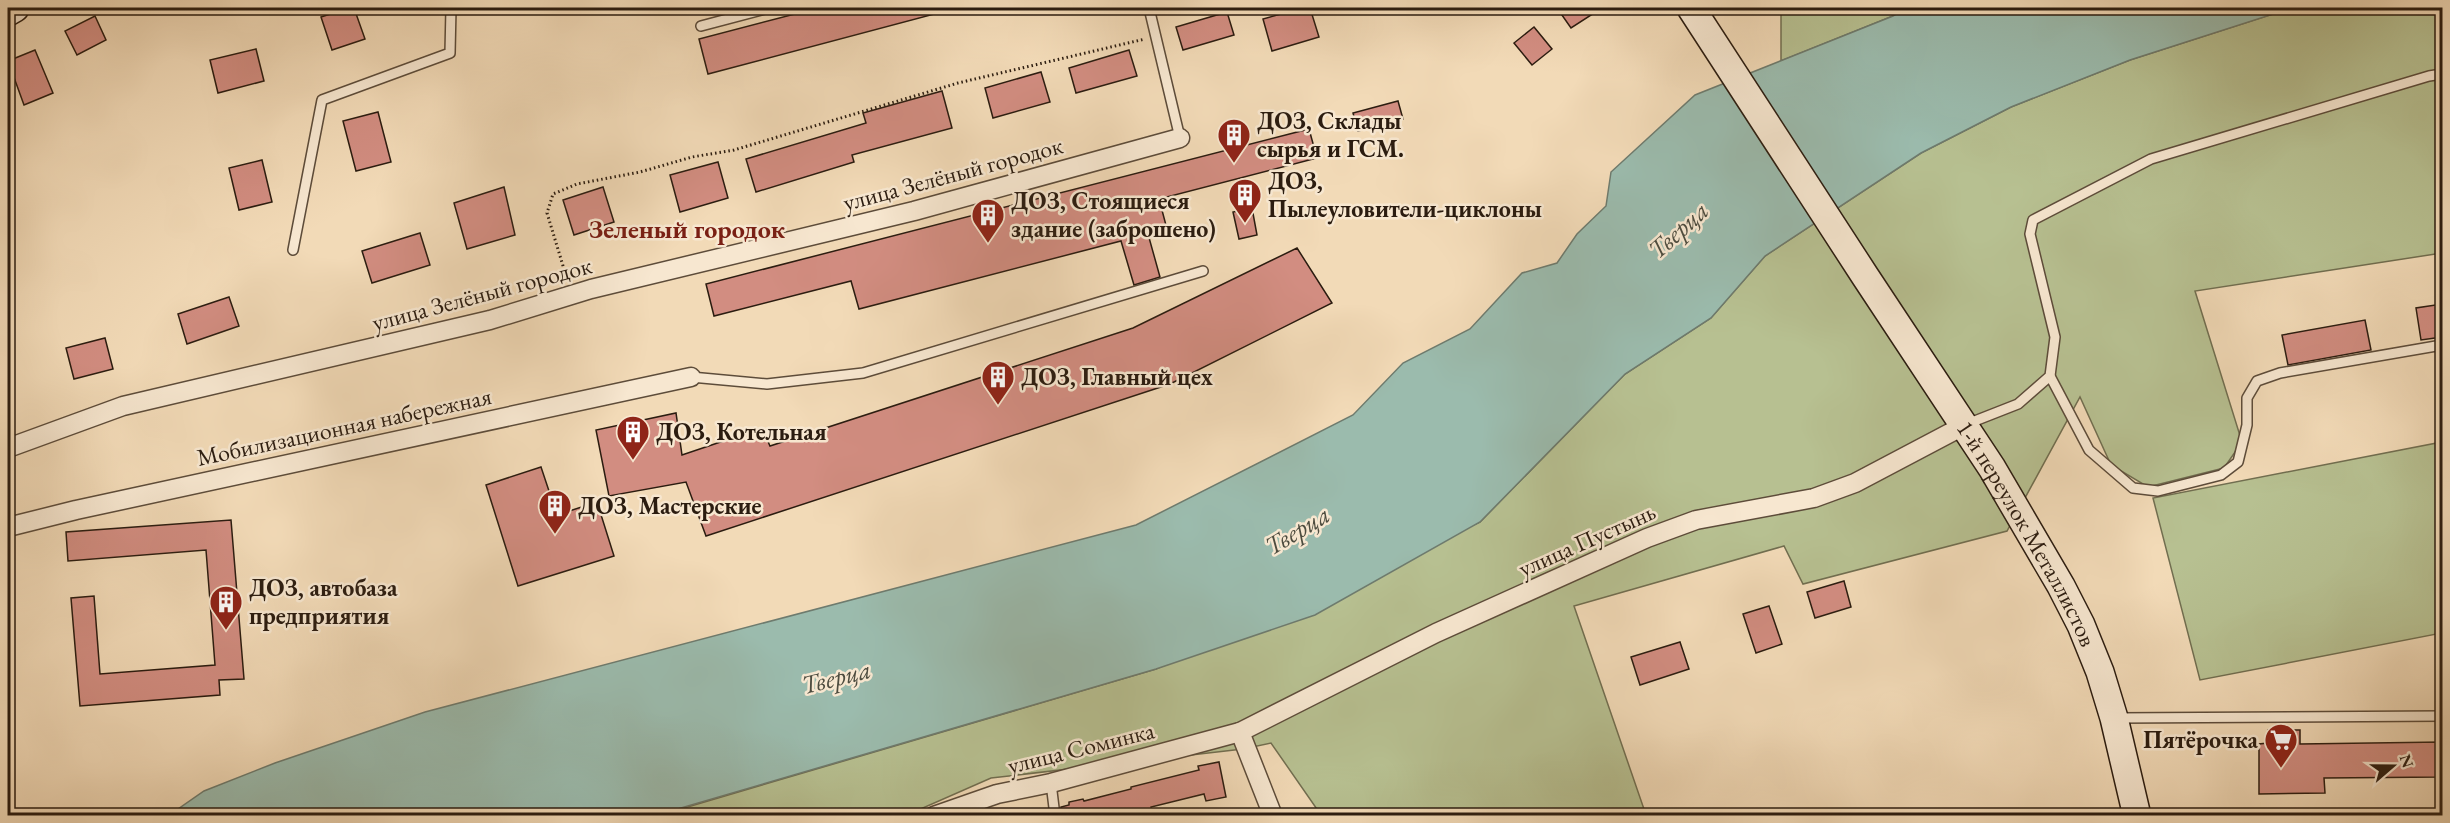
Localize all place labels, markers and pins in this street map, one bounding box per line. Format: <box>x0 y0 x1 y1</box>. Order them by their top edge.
place label: ДОЗ, Склады сырья и ГСМ. <box>1257 105 1404 164</box>
building icon: ДОЗ, Склады сырья и ГСМ. <box>1216 117 1252 164</box>
place label: ДОЗ, Пылеуловители-циклоны <box>1268 165 1542 225</box>
building icon: ДОЗ, Пылеуловители-циклоны <box>1227 177 1263 224</box>
place label: ДОЗ, Стоящиеся здание (заброшено) <box>1011 185 1216 244</box>
building icon: ДОЗ, Стоящиеся здание (заброшено) <box>970 197 1006 244</box>
building icon: ДОЗ, Главный цех <box>980 359 1016 406</box>
place label: ДОЗ, Главный цех <box>1021 361 1213 392</box>
building icon: ДОЗ, Котельная <box>615 414 651 461</box>
place label: ДОЗ, Котельная <box>656 416 827 447</box>
building icon: ДОЗ, Мастерские <box>537 488 573 535</box>
place label: ДОЗ, Мастерские <box>578 490 762 521</box>
place label: ДОЗ, автобаза предприятия <box>249 572 398 631</box>
building icon: ДОЗ, автобаза предприятия <box>208 584 244 631</box>
supermarket icon: Пятёрочка <box>2263 722 2299 769</box>
place label: Пятёрочка <box>2143 724 2258 755</box>

